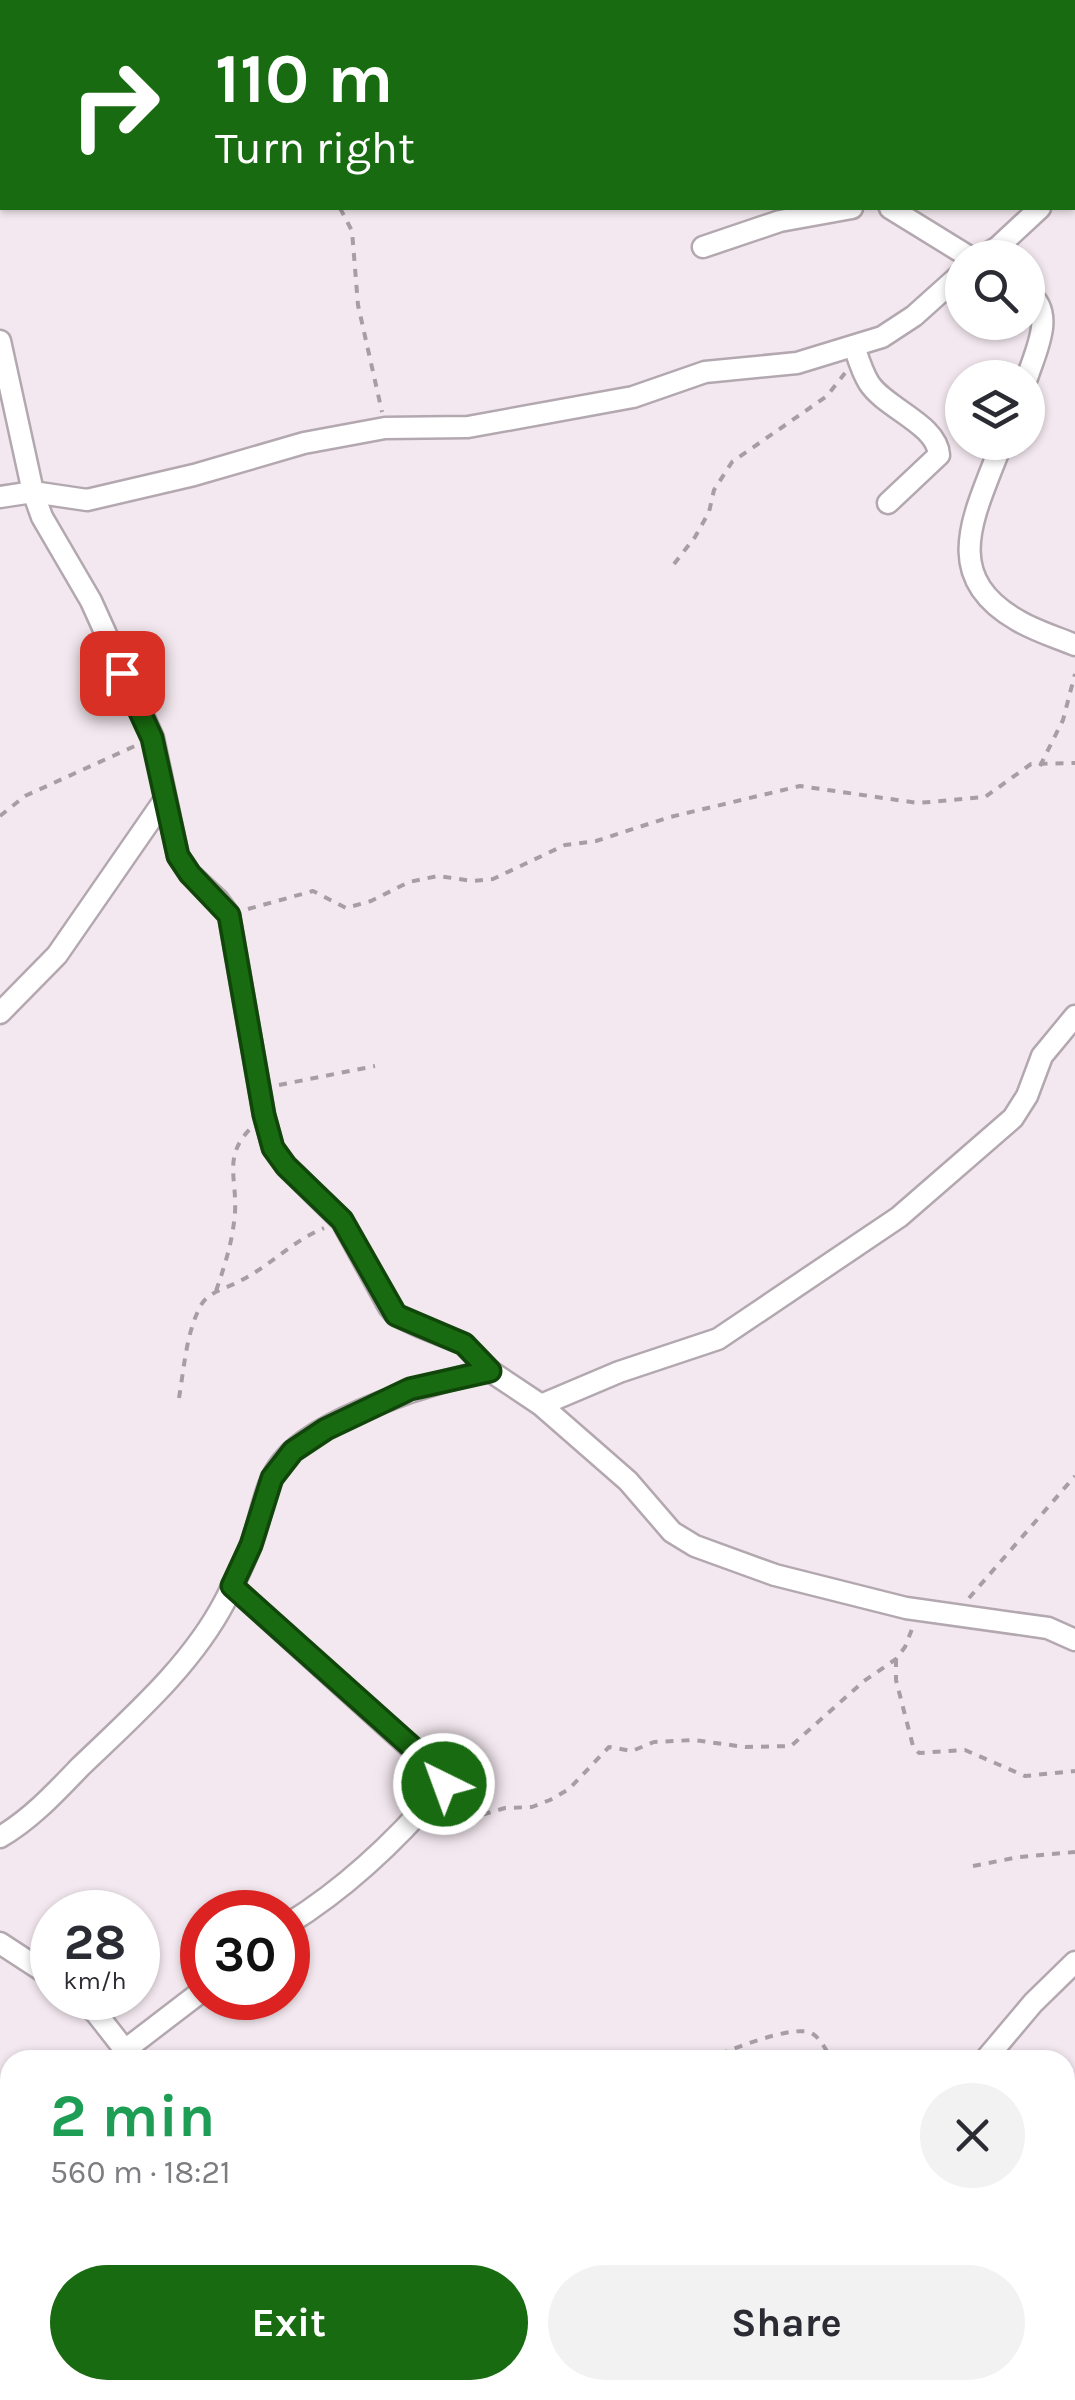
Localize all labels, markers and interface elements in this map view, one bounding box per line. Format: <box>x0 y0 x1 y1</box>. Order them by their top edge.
text: 110 m <box>215 38 393 120</box>
icon: right <box>50 40 180 170</box>
text: Turn right <box>215 122 415 174</box>
map controls <box>945 240 1045 460</box>
button: search <box>945 240 1045 340</box>
button: layers <box>945 360 1045 460</box>
pin <box>80 631 165 716</box>
icon: arrive <box>95 646 150 701</box>
position arrow <box>392 1732 496 1836</box>
speed limit sign: 30 <box>180 1890 310 2020</box>
text: 28 <box>64 1913 126 1972</box>
text: km/h <box>63 1966 127 1995</box>
text: 2 min <box>50 2081 215 2151</box>
button: close <box>920 2083 1025 2188</box>
text: 560 m · 18:21 <box>50 2154 231 2191</box>
button: Exit <box>50 2265 528 2380</box>
button: Share <box>548 2265 1025 2380</box>

